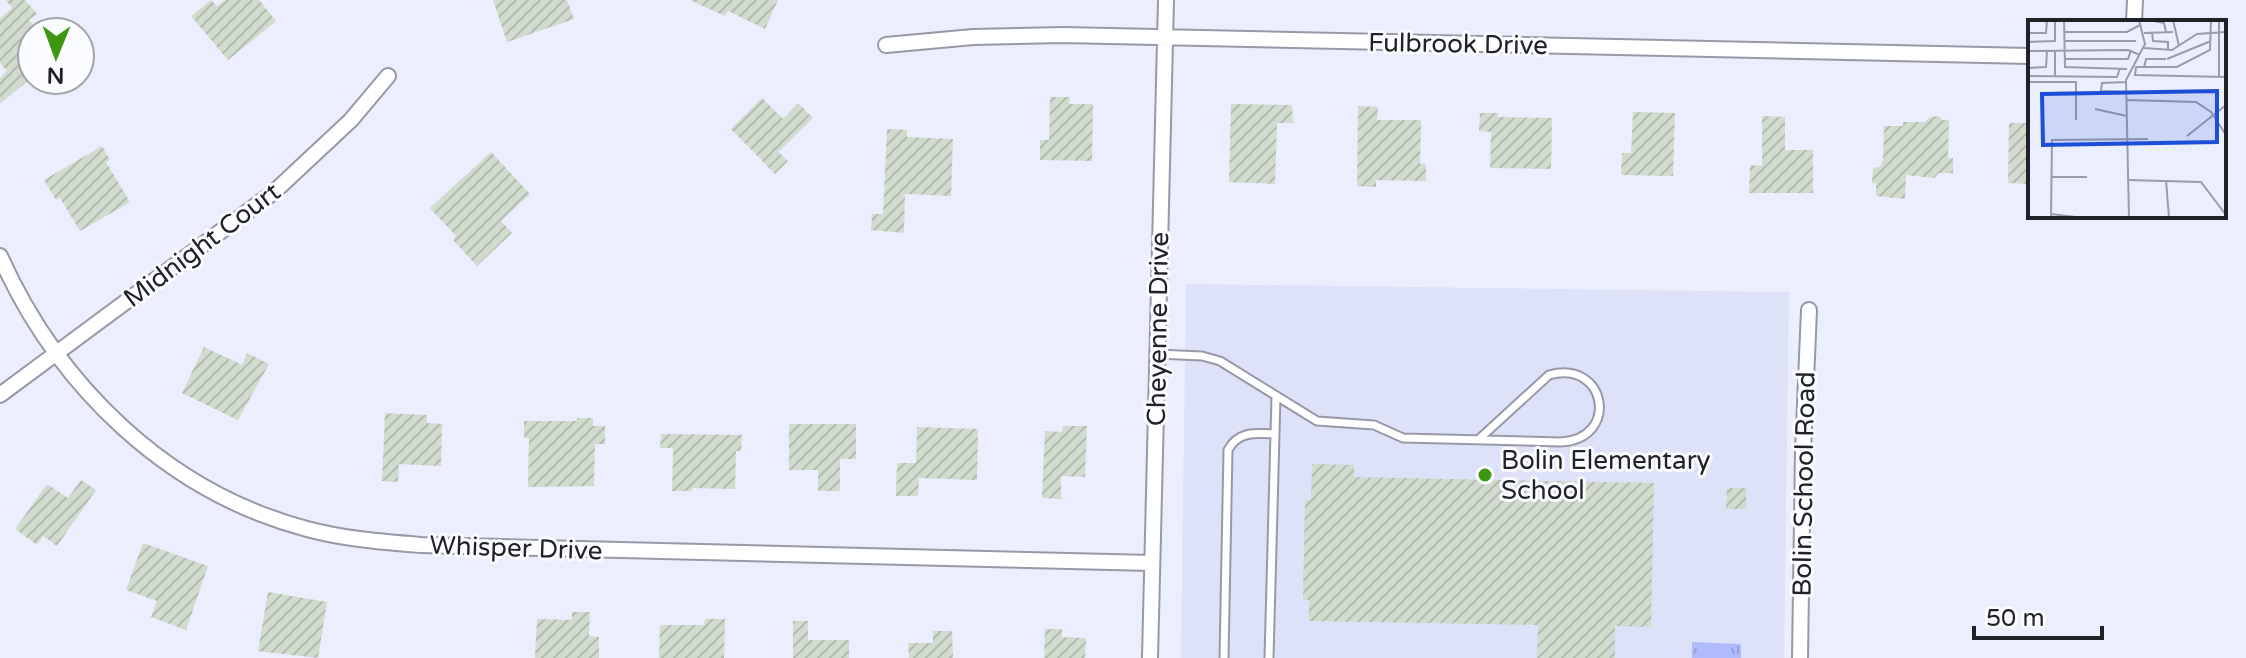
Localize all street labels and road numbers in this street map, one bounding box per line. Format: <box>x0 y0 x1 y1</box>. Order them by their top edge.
street label: Fulbrook Drive <box>1368 27 1548 61</box>
street label: Midnight Court <box>118 176 286 314</box>
street label: Cheyenne Drive <box>1141 232 1175 426</box>
street label: Bolin School Road <box>1787 371 1821 597</box>
street label: Whisper Drive <box>429 529 603 567</box>

